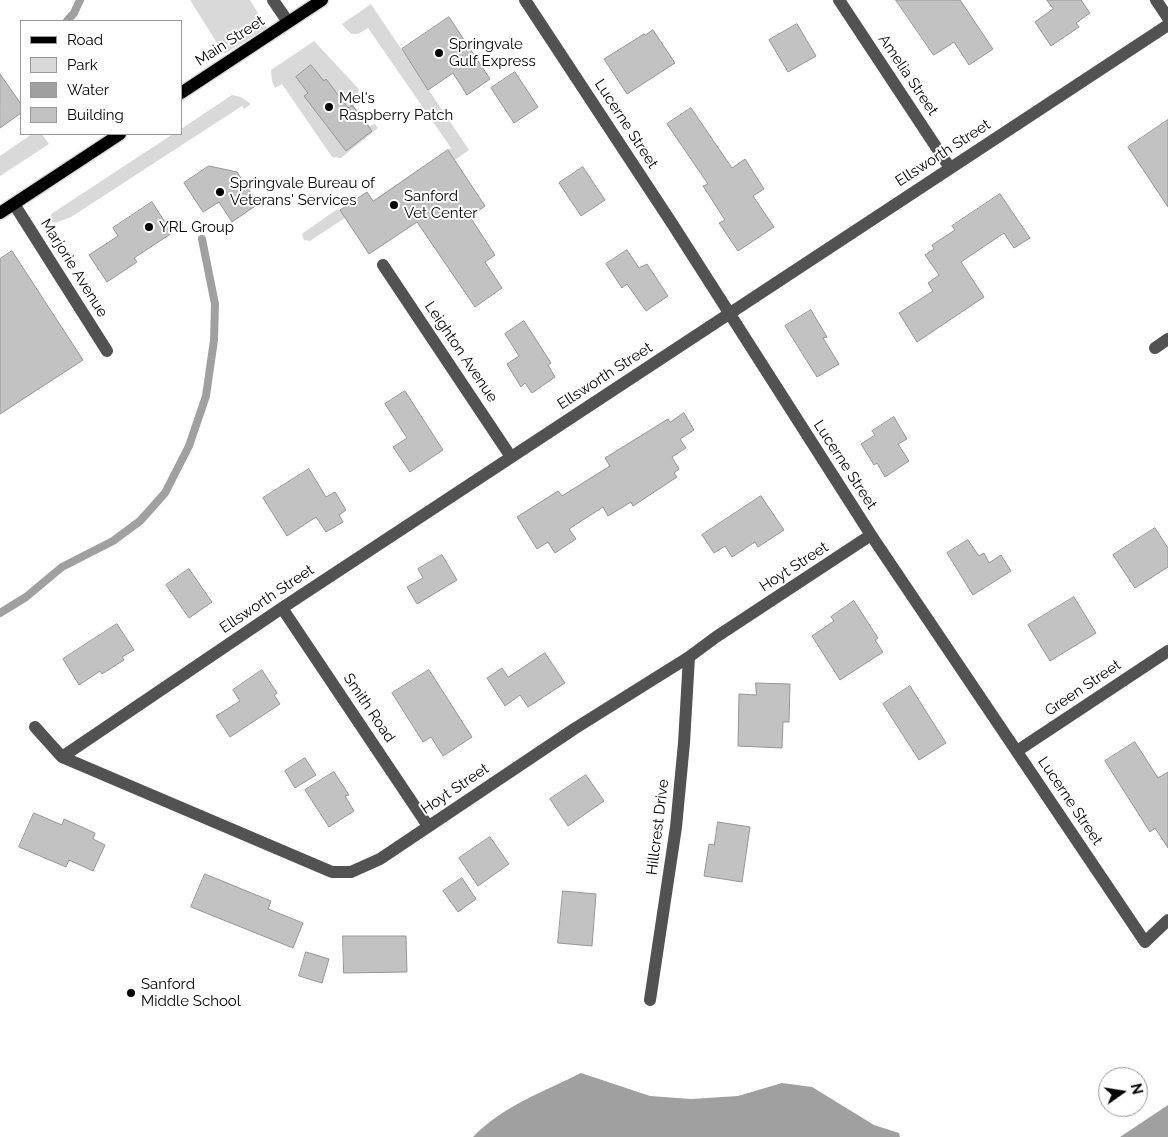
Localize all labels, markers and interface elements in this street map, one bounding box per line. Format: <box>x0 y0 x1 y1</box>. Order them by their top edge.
street label: Main Street <box>192 12 268 70</box>
legend <box>20 20 182 135</box>
text: Road <box>67 31 103 49</box>
street label: Amelia Street <box>874 31 942 119</box>
place label: Springvale Gulf Express <box>449 35 536 70</box>
marker: Springvale Gulf Express <box>433 47 445 59</box>
text: Park <box>67 56 98 74</box>
street label: Lucerne Street <box>590 76 662 172</box>
text: Water <box>67 81 109 99</box>
place label: Mel's Raspberry Patch <box>339 89 453 124</box>
marker: Mel's Raspberry Patch <box>323 101 335 113</box>
text: Building <box>67 106 124 124</box>
street label: Ellsworth Street <box>892 116 994 190</box>
place label: Springvale Bureau of Veterans' Services <box>230 174 375 209</box>
marker: Springvale Bureau of Veterans' Services <box>214 186 226 198</box>
place label: Sanford Vet Center <box>404 187 477 222</box>
marker: Sanford Vet Center <box>388 199 400 211</box>
street label: Marjorie Avenue <box>37 215 111 321</box>
place label: YRL Group <box>159 218 234 236</box>
marker: YRL Group <box>143 221 155 233</box>
street label: Leighton Avenue <box>421 298 501 406</box>
street label: Ellsworth Street <box>554 339 656 413</box>
street label: Lucerne Street <box>809 417 881 513</box>
street label: Hoyt Street <box>756 538 832 596</box>
street label: Ellsworth Street <box>217 561 317 637</box>
street label: Green Street <box>1042 656 1124 720</box>
street label: Smith Road <box>339 670 399 746</box>
street label: Lucerne Street <box>1034 753 1106 849</box>
street label: Hoyt Street <box>418 760 492 818</box>
street label: Hillcrest Drive <box>643 778 673 876</box>
place label: Sanford Middle School <box>141 975 241 1010</box>
marker: Sanford Middle School <box>125 987 137 999</box>
north arrow <box>1098 1067 1148 1117</box>
text: N <box>1128 1082 1146 1096</box>

